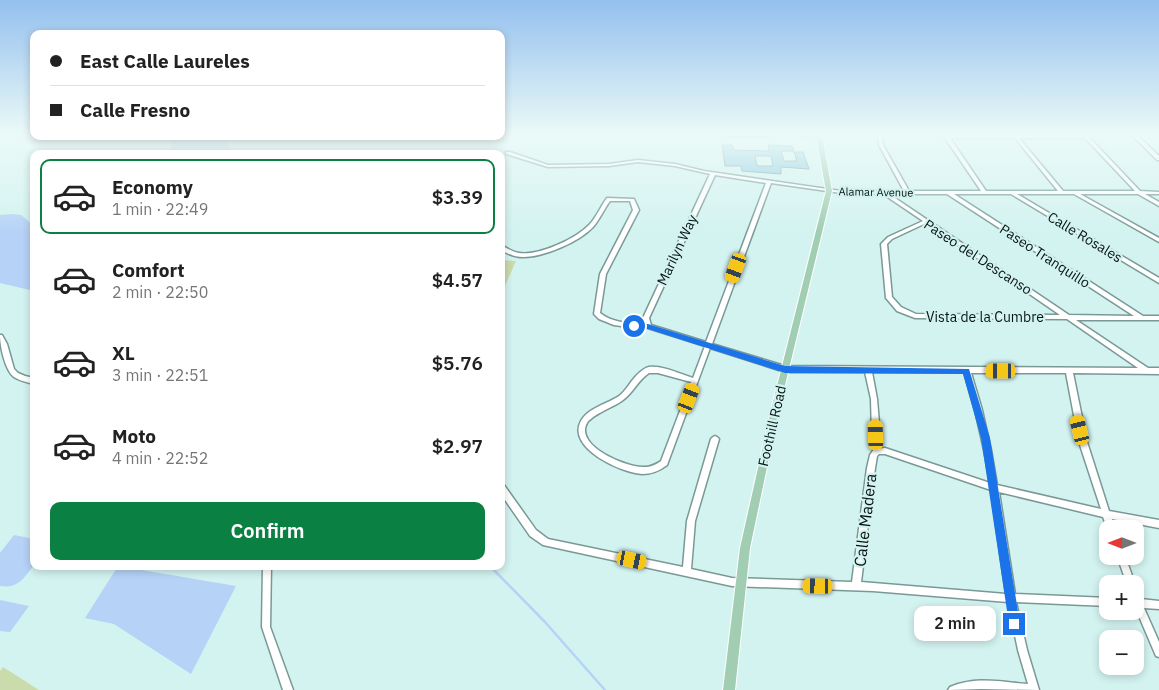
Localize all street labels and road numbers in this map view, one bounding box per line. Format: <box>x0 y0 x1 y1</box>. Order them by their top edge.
street label: Alamar Avenue <box>839 184 913 200</box>
street label: Calle Rosales <box>1044 208 1126 266</box>
street label: Marilyn Way <box>653 212 701 288</box>
street label: Paseo del Descanso <box>921 215 1036 299</box>
street label: Paseo Tranquillo <box>996 220 1094 292</box>
street label: Vista de la Cumbre <box>926 308 1044 326</box>
street label: Foothill Road <box>754 384 790 468</box>
street label: Calle Madera <box>849 472 881 568</box>

